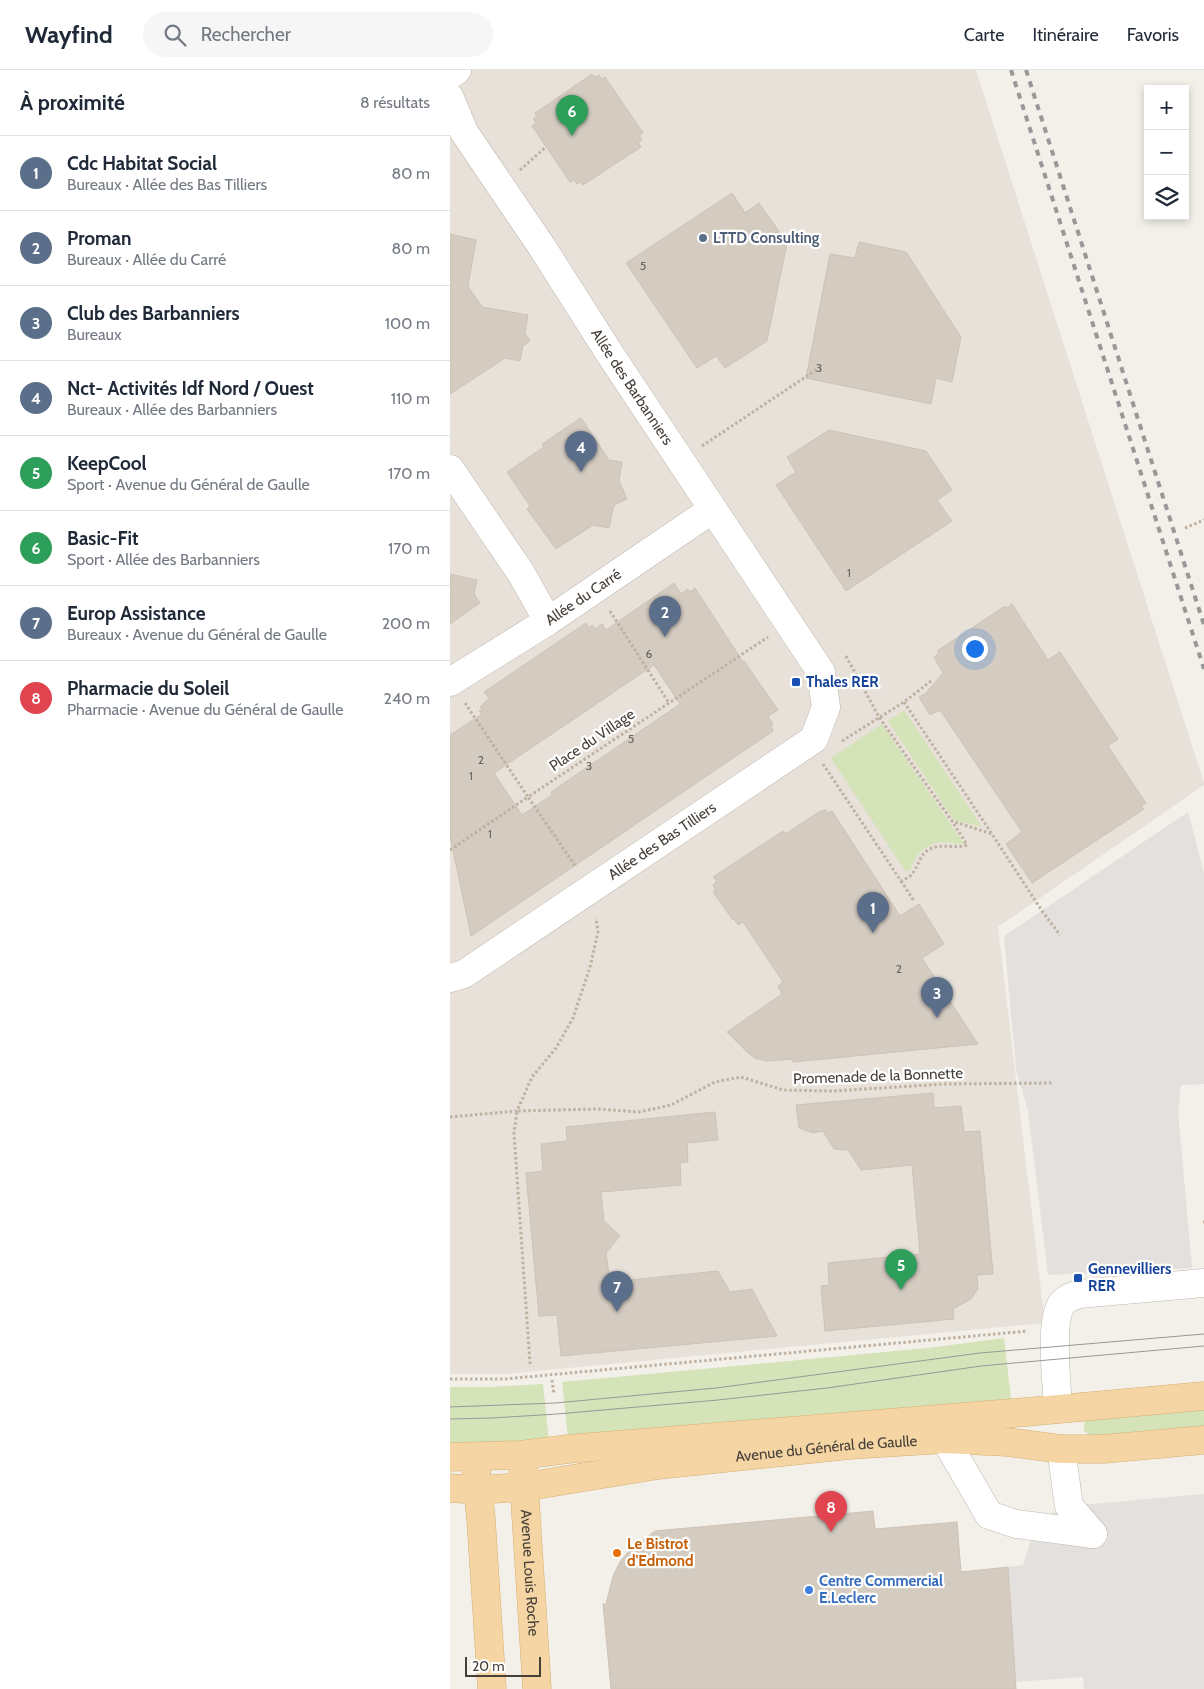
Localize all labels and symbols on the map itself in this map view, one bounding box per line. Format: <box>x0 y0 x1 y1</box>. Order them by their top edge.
pin: 6 <box>556 95 588 136</box>
place label: LTTD Consulting <box>713 229 820 247</box>
marker: LTTD Consulting <box>697 232 709 244</box>
house number: 5 <box>640 258 646 273</box>
street label: Allée des Barbanniers <box>587 325 677 448</box>
house number: 3 <box>816 360 822 375</box>
pin: 4 <box>565 431 597 472</box>
street label: Allée du Carré <box>542 565 625 629</box>
house number: 1 <box>847 565 851 580</box>
pin: 2 <box>649 596 681 637</box>
your location <box>962 636 988 662</box>
house number: 6 <box>646 646 653 661</box>
place label: Thales RER <box>806 673 879 691</box>
marker: Thales RER <box>790 676 802 688</box>
street label: Place du Village <box>546 705 638 775</box>
house number: 5 <box>628 731 634 746</box>
house number: 2 <box>478 752 484 767</box>
house number: 3 <box>586 758 592 773</box>
house number: 1 <box>469 768 473 783</box>
street label: Allée des Bas Tilliers <box>605 798 719 884</box>
house number: 1 <box>488 826 492 841</box>
pin: 1 <box>857 892 889 933</box>
house number: 2 <box>896 961 902 976</box>
pin: 3 <box>921 977 953 1018</box>
street label: Promenade de la Bonnette <box>793 1064 964 1088</box>
pin: 5 <box>885 1249 917 1290</box>
place label: Gennevilliers RER <box>1088 1260 1171 1295</box>
pin: 7 <box>601 1271 633 1312</box>
marker: Gennevilliers RER <box>1072 1272 1084 1284</box>
street label: Avenue du Général de Gaulle <box>734 1432 918 1466</box>
pin: 8 <box>815 1491 847 1532</box>
street label: Avenue Louis Roche <box>517 1509 543 1637</box>
place label: Le Bistrot d'Edmond <box>627 1535 694 1570</box>
marker: Le Bistrot d'Edmond <box>611 1547 623 1559</box>
place label: Centre Commercial E.Leclerc <box>819 1572 943 1607</box>
marker: Centre Commercial E.Leclerc <box>803 1584 815 1596</box>
scale bar <box>465 1654 541 1677</box>

